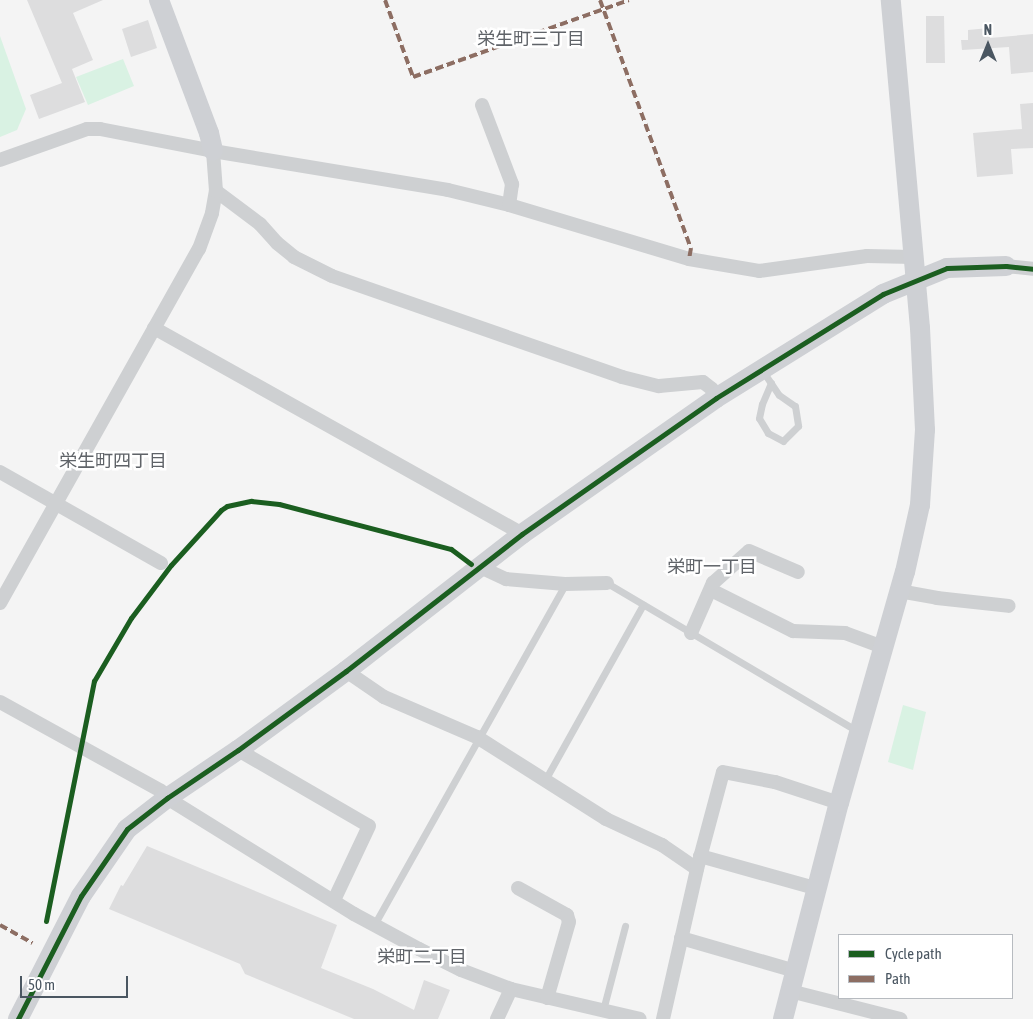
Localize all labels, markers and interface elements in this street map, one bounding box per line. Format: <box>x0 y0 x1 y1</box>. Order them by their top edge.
north arrow <box>963 20 1013 70</box>
text: N <box>984 22 992 38</box>
district label: 栄生町三丁目 <box>477 28 585 50</box>
district label: 栄生町四丁目 <box>59 450 167 472</box>
district label: 栄町一丁目 <box>667 556 757 578</box>
legend <box>838 934 1013 999</box>
text: Cycle path <box>885 945 942 962</box>
district label: 栄町二丁目 <box>377 946 467 968</box>
scale bar <box>22 966 130 998</box>
text: Path <box>885 970 911 987</box>
text: 50 m <box>28 976 55 993</box>

